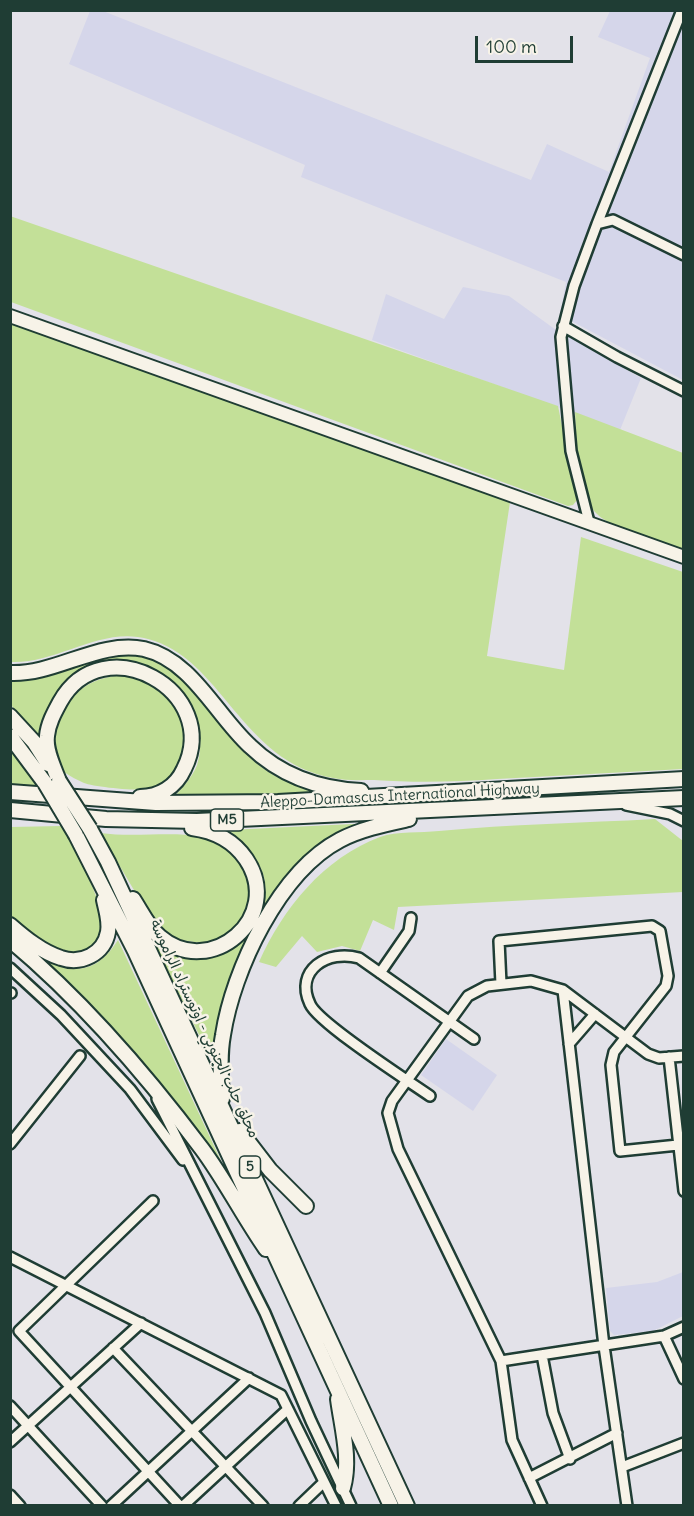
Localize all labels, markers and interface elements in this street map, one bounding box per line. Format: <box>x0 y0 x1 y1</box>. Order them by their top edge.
scale bar <box>478 24 576 62</box>
text: 100 m <box>486 35 537 58</box>
street label: Aleppo-Damascus International Highway <box>260 780 540 812</box>
road number: M5 <box>210 809 244 831</box>
street label: محلق حلب الجنوبي - اوتوستراد الراموسة <box>145 917 263 1141</box>
road number: 5 <box>240 1156 260 1178</box>

